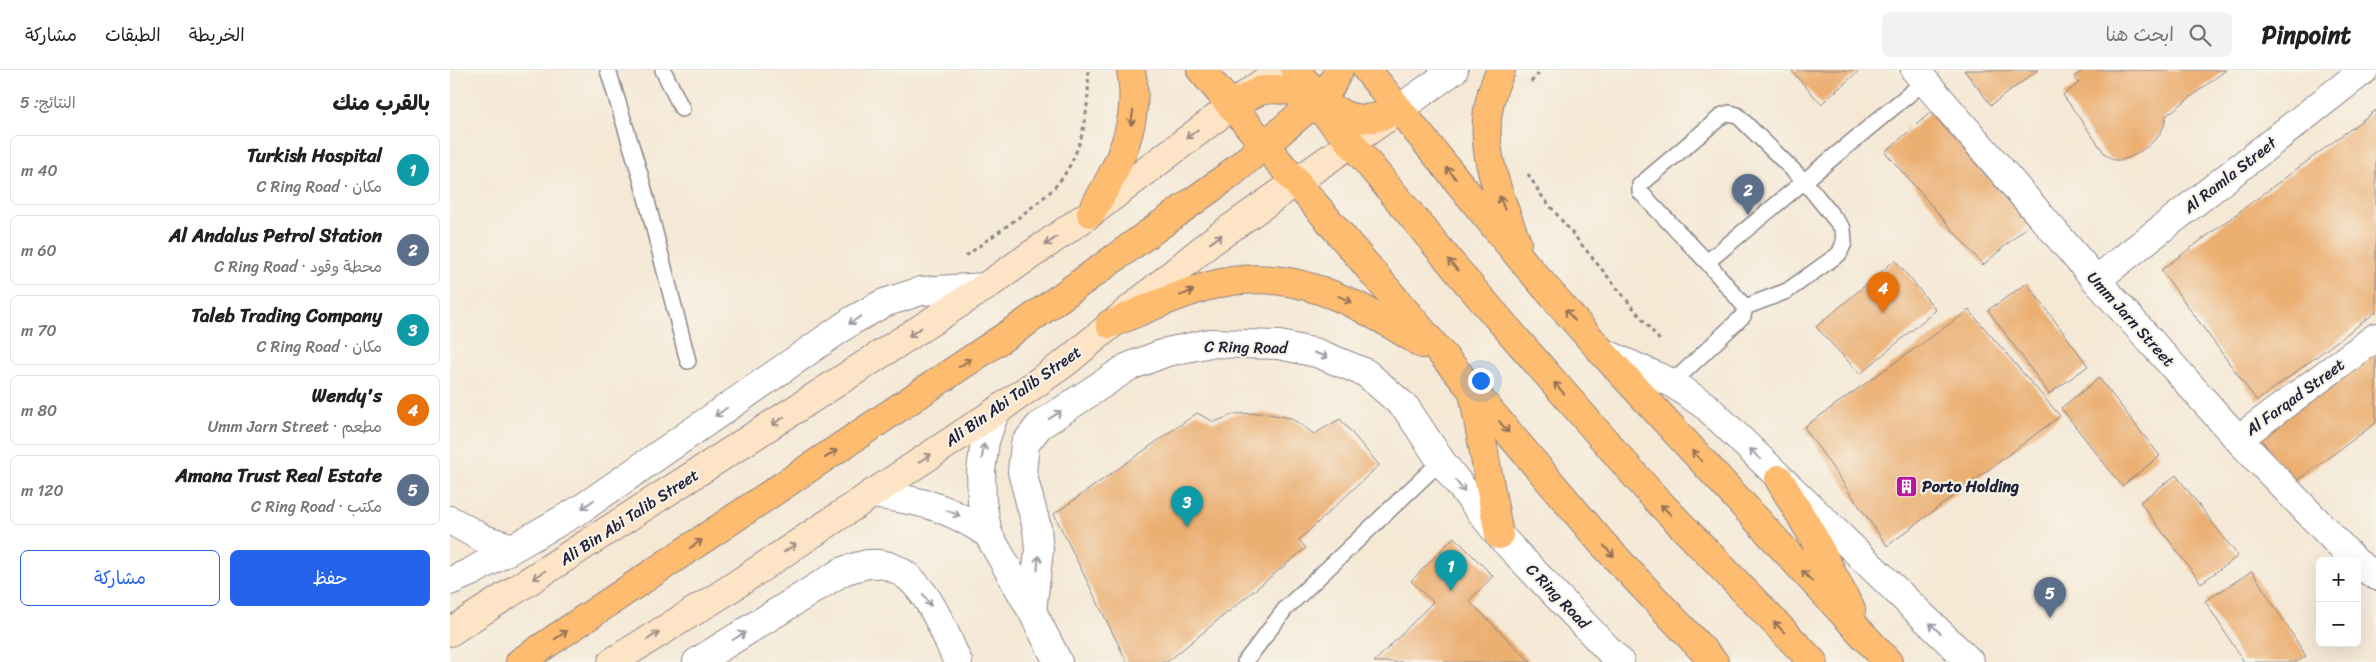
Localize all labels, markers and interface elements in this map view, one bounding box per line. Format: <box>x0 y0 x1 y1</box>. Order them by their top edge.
search box <box>1882 12 2232 57</box>
text: Pinpoint <box>2262 14 2351 56</box>
text: ابحث هنا <box>2105 18 2174 51</box>
text: مشاركة <box>25 19 77 51</box>
text: الطبقات <box>105 19 161 51</box>
text: الخريطة <box>189 19 245 51</box>
icon: search <box>2186 21 2214 49</box>
text: بالقرب منك <box>332 84 430 122</box>
text: النتائج: 5 <box>20 88 76 117</box>
one-way arrow <box>1127 110 1137 126</box>
one-way arrow <box>1186 129 1199 140</box>
street label: Al Ramla Street <box>2176 129 2283 222</box>
text: Turkish Hospital <box>247 139 382 172</box>
text: 40 m <box>21 156 58 185</box>
text: 1 <box>410 156 416 185</box>
one-way arrow <box>1445 167 1456 180</box>
text: مكان · C Ring Road <box>256 172 382 201</box>
pin: 2 <box>1732 174 1764 215</box>
one-way arrow <box>1497 196 1507 211</box>
text: Al Andalus Petrol Station <box>169 219 382 252</box>
one-way arrow <box>1209 234 1223 244</box>
text: 60 m <box>21 236 57 265</box>
text: 2 <box>408 236 418 265</box>
one-way arrow <box>1044 236 1058 246</box>
text: محطة وقود · C Ring Road <box>214 252 382 281</box>
one-way arrow <box>1448 259 1459 272</box>
street label: Umm Jarn Street <box>2080 264 2182 374</box>
pin: 4 <box>1867 272 1899 313</box>
one-way arrow <box>1179 288 1194 297</box>
one-way arrow <box>1337 295 1352 305</box>
text: Taleb Trading Company <box>191 299 382 332</box>
one-way arrow <box>1564 309 1575 322</box>
one-way arrow <box>849 315 863 325</box>
text: 70 m <box>21 316 57 345</box>
text: 3 <box>409 316 417 345</box>
one-way arrow <box>908 328 922 338</box>
text: مكان · C Ring Road <box>256 332 382 361</box>
street label: C Ring Road <box>1204 332 1289 362</box>
street label: Ali Bin Abi Talib Street <box>938 338 1088 455</box>
one-way arrow <box>1312 350 1328 360</box>
street label: Al Farqad Street <box>2238 351 2351 444</box>
one-way arrow <box>958 358 972 368</box>
your location <box>1468 368 1494 394</box>
text: Wendy's <box>312 379 382 412</box>
one-way arrow <box>1554 382 1565 395</box>
text: 80 m <box>21 396 57 425</box>
text: 4 <box>408 396 418 425</box>
one-way arrow <box>715 407 729 417</box>
one-way arrow <box>1048 410 1062 421</box>
text: مطعم · Umm Jarn Street <box>208 412 382 441</box>
one-way arrow <box>771 415 785 426</box>
one-way arrow <box>1498 421 1509 434</box>
one-way arrow <box>978 443 988 459</box>
one-way arrow <box>1749 448 1761 461</box>
one-way arrow <box>823 449 837 459</box>
one-way arrow <box>1691 449 1703 462</box>
one-way arrow <box>918 453 932 464</box>
text: Amana Trust Real Estate <box>176 459 382 492</box>
street label: Ali Bin Abi Talib Street <box>552 461 705 574</box>
place label: Porto Holding <box>1922 472 2019 501</box>
building icon: Porto Holding <box>1894 474 1918 498</box>
text: 120 m <box>21 476 64 505</box>
text: 5 <box>408 476 418 505</box>
one-way arrow <box>1455 479 1466 492</box>
pin: 3 <box>1171 486 1203 527</box>
text: مكتب · C Ring Road <box>251 492 382 521</box>
one-way arrow <box>581 499 595 509</box>
one-way arrow <box>1660 504 1672 516</box>
one-way arrow <box>945 508 960 518</box>
one-way arrow <box>688 539 702 549</box>
one-way arrow <box>783 543 797 554</box>
one-way arrow <box>1603 545 1615 557</box>
button: مشاركة <box>20 550 220 606</box>
button: حفظ <box>230 550 430 606</box>
pin: 1 <box>1435 550 1467 591</box>
one-way arrow <box>1033 555 1042 571</box>
street label: C Ring Road <box>1519 556 1598 637</box>
map controls <box>2316 557 2361 647</box>
button: + <box>2316 557 2361 602</box>
one-way arrow <box>1801 569 1813 582</box>
one-way arrow <box>532 570 546 580</box>
pin: 5 <box>2034 577 2066 618</box>
one-way arrow <box>921 593 932 607</box>
button: − <box>2316 602 2361 647</box>
one-way arrow <box>1773 621 1785 633</box>
one-way arrow <box>1928 622 1941 634</box>
one-way arrow <box>553 630 567 640</box>
one-way arrow <box>646 631 660 641</box>
one-way arrow <box>731 631 745 641</box>

